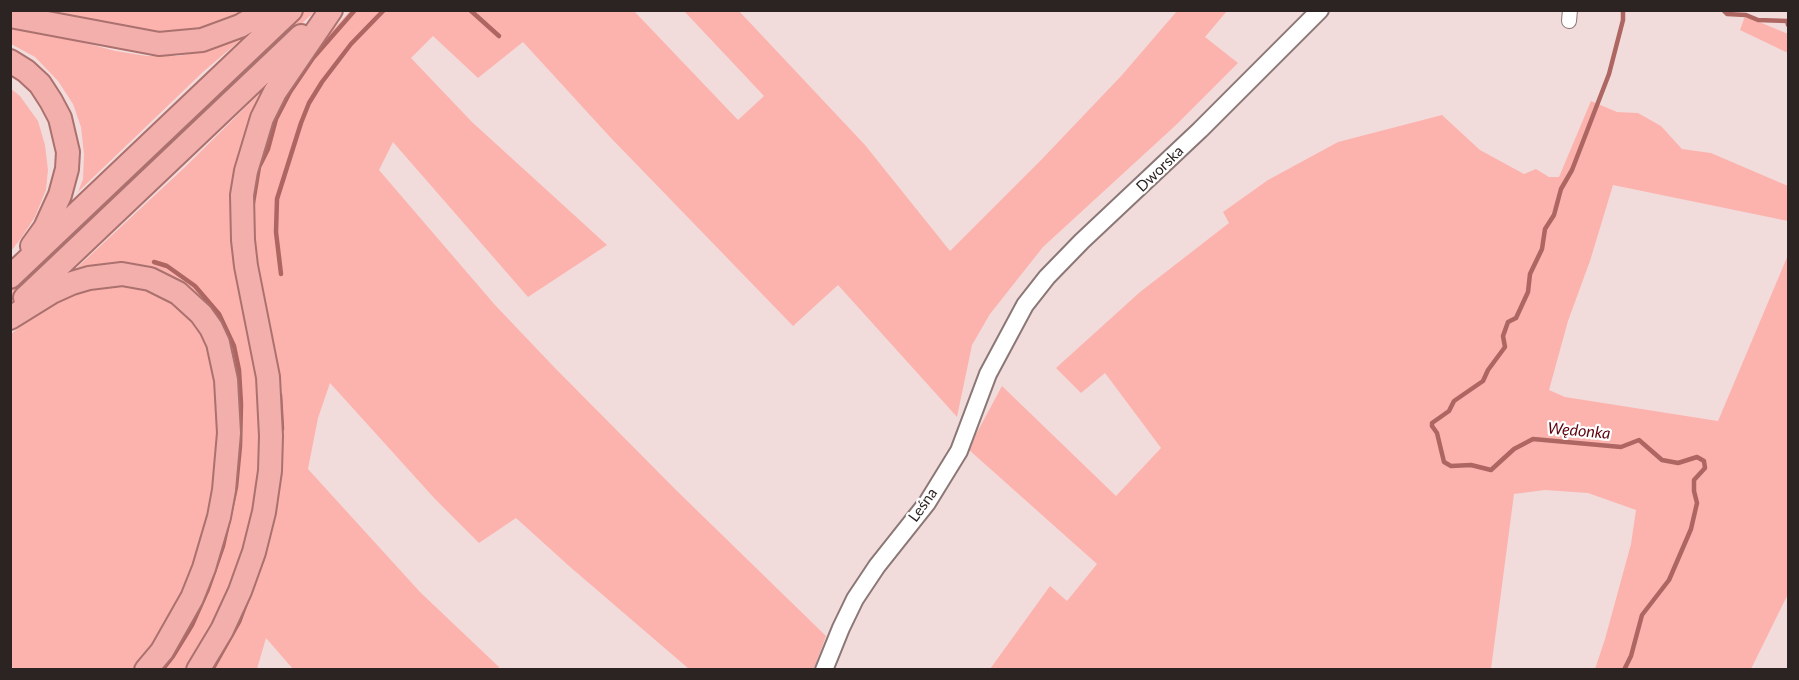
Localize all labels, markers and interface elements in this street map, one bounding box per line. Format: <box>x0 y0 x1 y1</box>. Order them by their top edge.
street label: Dworska <box>1133 142 1187 196</box>
water label: Wędonka <box>1547 419 1611 443</box>
street label: Leśna <box>905 485 941 525</box>

